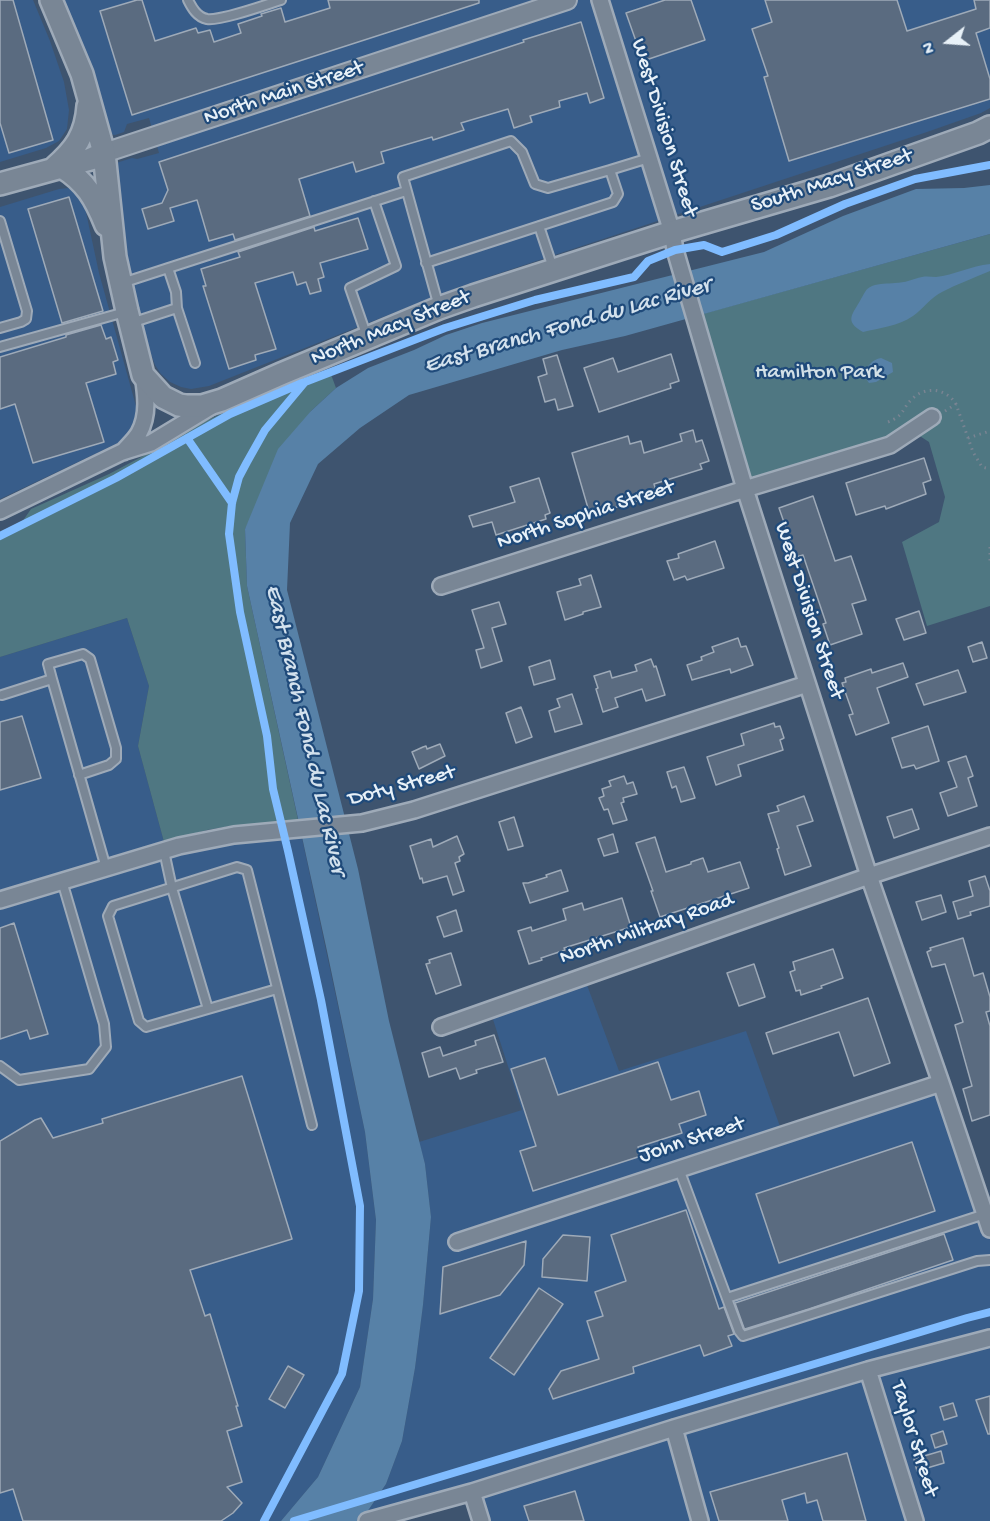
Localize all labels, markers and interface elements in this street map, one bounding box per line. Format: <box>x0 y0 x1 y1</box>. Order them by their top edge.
north arrow <box>918 12 978 72</box>
street label: West Division Street <box>623 36 703 220</box>
text: N <box>920 40 941 55</box>
street label: North Main Street <box>201 56 367 132</box>
street label: South Macy Street <box>748 144 916 220</box>
water label: East Branch Fond du Lac River <box>421 272 715 382</box>
street label: North Macy Street <box>308 285 474 373</box>
park label: Hamilton Park <box>755 361 883 387</box>
street label: North Sophia Street <box>494 475 678 557</box>
street label: West Division Street <box>767 519 849 703</box>
water label: East Branch Fond du Lac River <box>257 582 351 878</box>
street label: Doty Street <box>346 760 458 814</box>
street label: North Military Road <box>557 888 737 972</box>
street label: John Street <box>636 1112 748 1170</box>
street label: Taylor Street <box>883 1378 943 1500</box>

